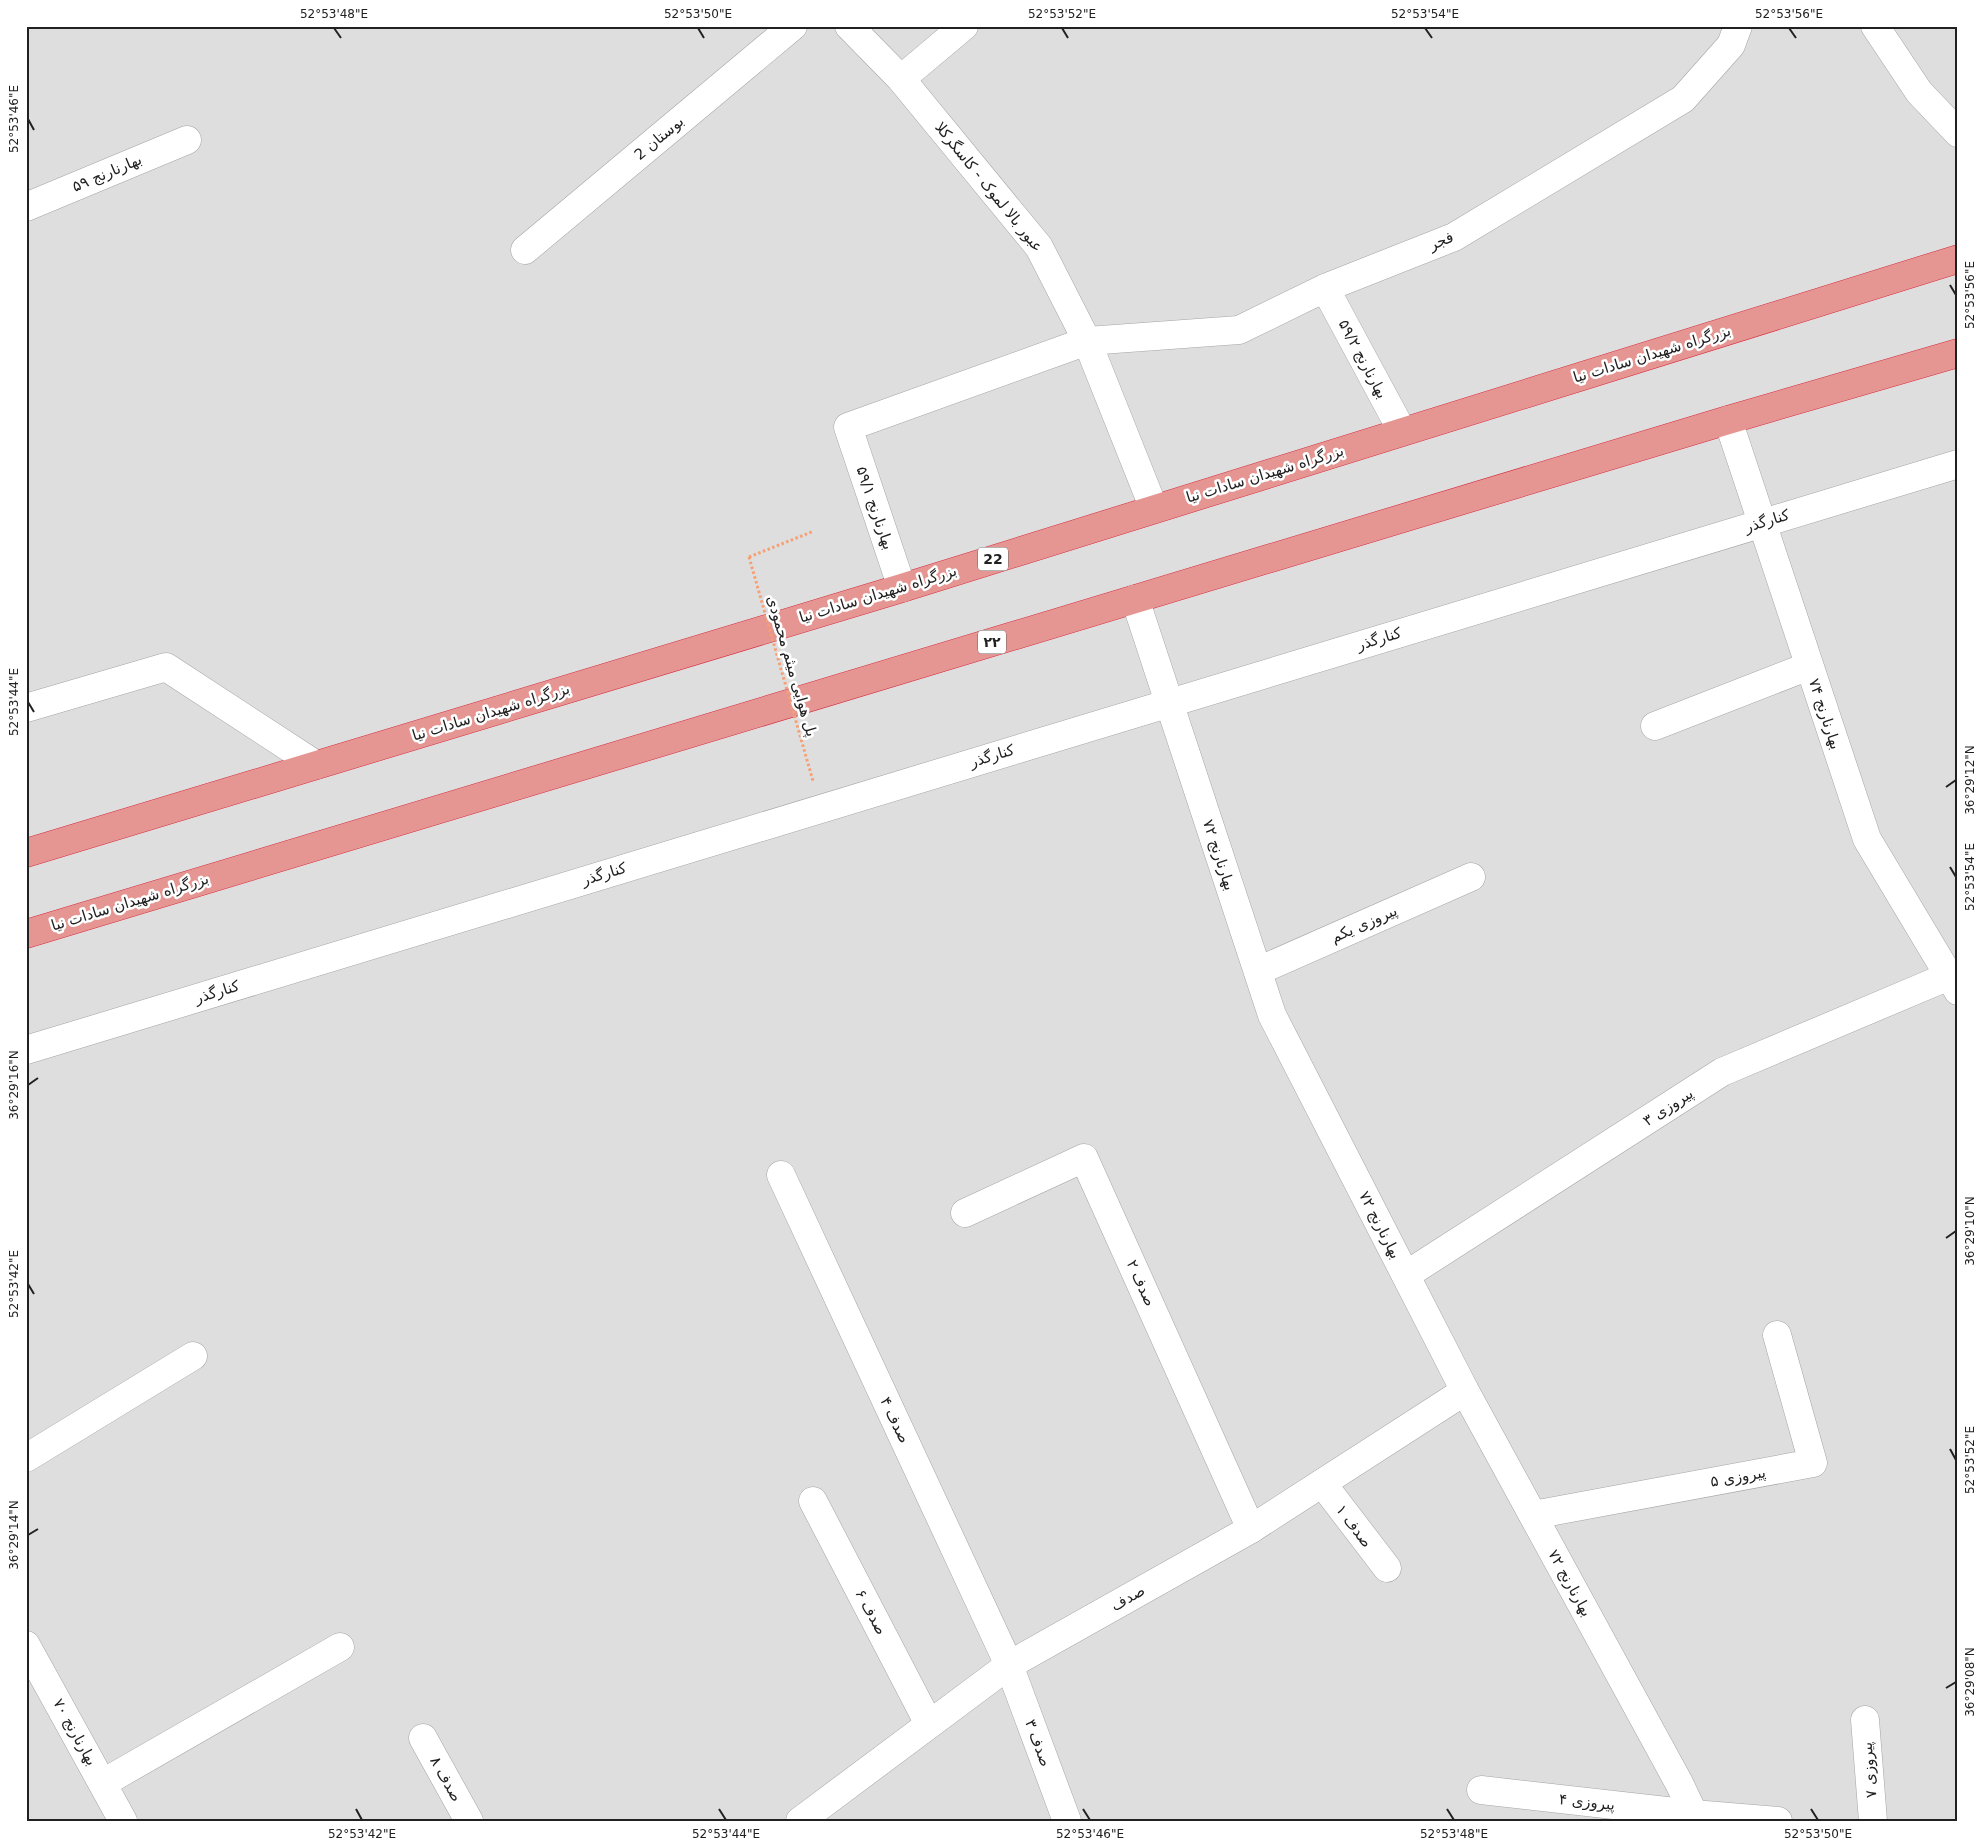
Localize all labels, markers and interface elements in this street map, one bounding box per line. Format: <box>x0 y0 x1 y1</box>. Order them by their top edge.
text: 52°53'48"E <box>300 7 368 21</box>
text: 52°53'50"E <box>664 7 732 21</box>
text: 52°53'52"E <box>1028 7 1096 21</box>
text: 52°53'54"E <box>1391 7 1459 21</box>
text: 52°53'56"E <box>1755 7 1823 21</box>
text: 52°53'46"E <box>7 85 21 153</box>
street label: بوستان 2 <box>631 112 687 164</box>
street label: عبور بالا لموک - کاسگرکلا <box>931 119 1047 255</box>
street label: بهارنارنج ۵۹ <box>70 150 144 196</box>
street label: فجر <box>1425 228 1456 255</box>
text: 52°53'56"E <box>1963 261 1977 329</box>
street label: بهارنارنج ۵۹/۲ <box>1335 316 1391 402</box>
street label: بزرگراه شهیدان سادات نیا <box>1571 321 1733 387</box>
street label: بزرگراه شهیدان سادات نیا <box>1184 441 1346 507</box>
street label: بهارنارنج ۵۹/۱ <box>852 464 898 552</box>
street label: کنارگذر <box>1742 505 1792 537</box>
road number: 22 <box>978 548 1008 570</box>
street label: بزرگراه شهیدان سادات نیا <box>797 561 959 627</box>
street label: پل هوایی میثم محمودی <box>762 593 821 739</box>
street label: کنارگذر <box>1354 623 1404 655</box>
road number: ۲۲ <box>978 630 1006 654</box>
text: 52°53'44"E <box>7 668 21 736</box>
street label: بهارنارنج ۷۴ <box>1805 676 1845 752</box>
street label: بزرگراه شهیدان سادات نیا <box>410 679 572 745</box>
street label: کنارگذر <box>967 740 1017 772</box>
text: 36°29'12"N <box>1963 745 1977 815</box>
street label: بهارنارنج ۷۲ <box>1199 817 1239 893</box>
text: 52°53'54"E <box>1963 843 1977 911</box>
street label: کنارگذر <box>579 858 629 890</box>
street label: بزرگراه شهیدان سادات نیا <box>49 869 211 935</box>
street label: پیروزی یکم <box>1328 901 1400 947</box>
street label: کنارگذر <box>192 976 242 1008</box>
text: 36°29'16"N <box>7 1050 21 1120</box>
street label: پیروزی ۳ <box>1640 1084 1697 1131</box>
street label: بهارنارنج ۷۲ <box>1355 1188 1405 1262</box>
text: 36°29'10"N <box>1963 1196 1977 1266</box>
text: 52°53'42"E <box>7 1250 21 1318</box>
street label: صدف ۲ <box>1123 1257 1159 1309</box>
street label: صدف ۴ <box>876 1394 914 1446</box>
text: 52°53'52"E <box>1963 1426 1977 1494</box>
street label: پیروزی ۵ <box>1709 1463 1767 1492</box>
text: 36°29'14"N <box>7 1500 21 1570</box>
street label: صدف ۱ <box>1332 1501 1376 1551</box>
street label: بهارنارنج ۷۲ <box>1544 1546 1596 1620</box>
street label: صدف <box>1108 1581 1148 1615</box>
street label: صدف ۶ <box>852 1586 890 1638</box>
text: 36°29'08"N <box>1963 1647 1977 1717</box>
street label: بهارنارنج ۷۰ <box>49 1695 101 1769</box>
street label: صدف ۳ <box>1021 1717 1055 1769</box>
street label: پیروزی ۷ <box>1858 1741 1881 1799</box>
street label: صدف ۸ <box>426 1753 466 1805</box>
street label: پیروزی ۴ <box>1558 1790 1616 1815</box>
text: 52°53'42"E <box>328 1827 396 1841</box>
text: 52°53'44"E <box>692 1827 760 1841</box>
text: 52°53'46"E <box>1056 1827 1124 1841</box>
text: 52°53'48"E <box>1420 1827 1488 1841</box>
text: 52°53'50"E <box>1784 1827 1852 1841</box>

